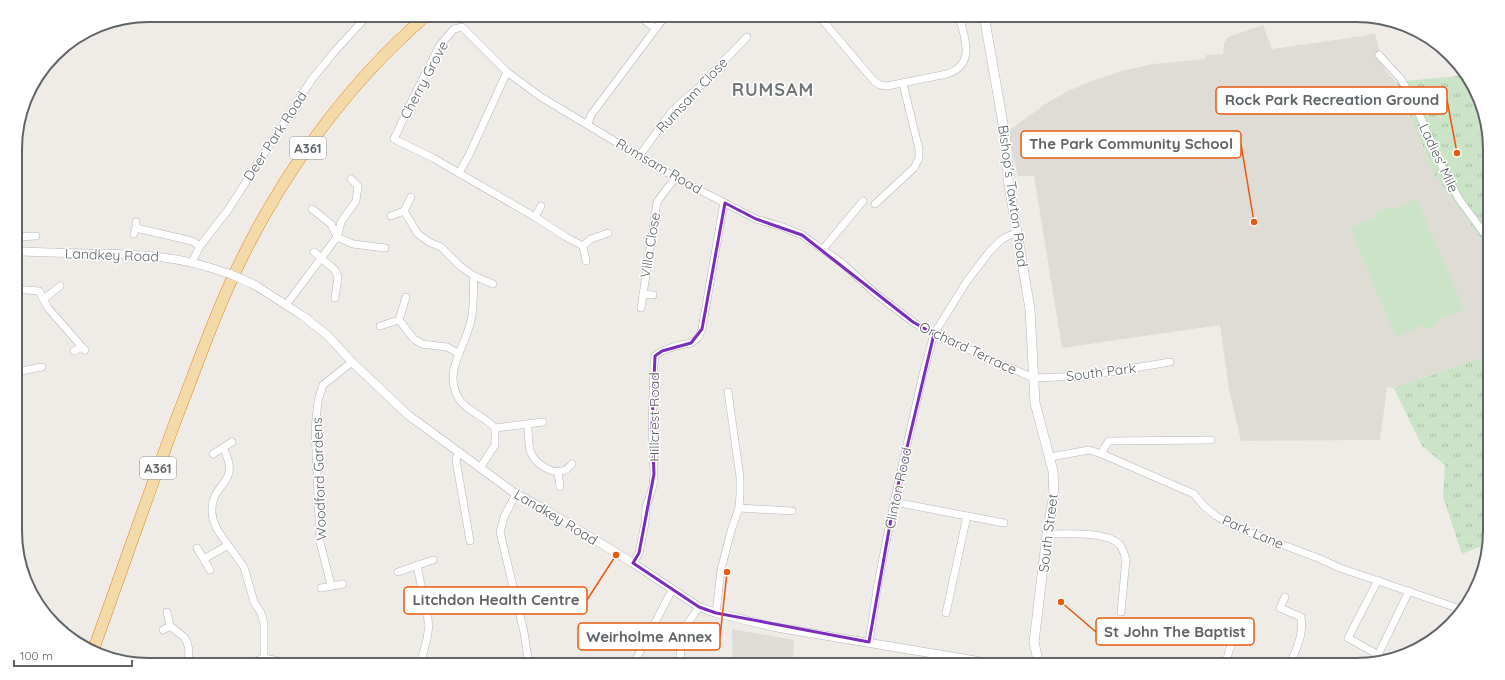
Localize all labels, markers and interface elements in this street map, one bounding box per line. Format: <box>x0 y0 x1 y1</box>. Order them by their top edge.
street label: Cherry Grove <box>396 38 452 122</box>
street label: Rumsam Close <box>652 53 732 137</box>
district label: RUMSAM <box>732 78 814 101</box>
callout: Rock Park Recreation Ground <box>1216 87 1447 114</box>
street label: Deer Park Road <box>239 88 311 184</box>
text: Rock Park Recreation Ground <box>1225 90 1439 109</box>
street label: Ladies' Mile <box>1415 121 1463 195</box>
street label: Bishop's Tawton Road <box>994 124 1032 268</box>
callout: The Park Community School <box>1021 131 1241 158</box>
street label: Rumsam Road <box>613 134 705 198</box>
text: The Park Community School <box>1029 134 1233 153</box>
road number: A361 <box>290 137 326 159</box>
street label: Villa Close <box>636 211 664 279</box>
street label: Landkey Road <box>65 244 159 266</box>
street label: Orchard Terrace <box>916 317 1020 379</box>
street label: South Park <box>1065 359 1137 385</box>
street label: Hillcrest Road <box>645 372 663 462</box>
street label: Woodford Gardens <box>308 417 330 541</box>
street label: Clinton Road <box>881 445 915 531</box>
road number: A361 <box>140 457 176 479</box>
street label: Landkey Road <box>511 485 601 549</box>
street label: South Street <box>1034 492 1062 573</box>
street label: Park Lane <box>1219 511 1287 553</box>
callout: Litchdon Health Centre <box>404 587 587 614</box>
text: Litchdon Health Centre <box>412 590 580 609</box>
callout: St John The Baptist <box>1096 618 1254 645</box>
text: St John The Baptist <box>1104 622 1246 641</box>
callout: Weirholme Annex <box>578 623 720 650</box>
text: Weirholme Annex <box>586 627 712 646</box>
scale bar <box>14 642 132 668</box>
text: 100 m <box>20 648 53 663</box>

